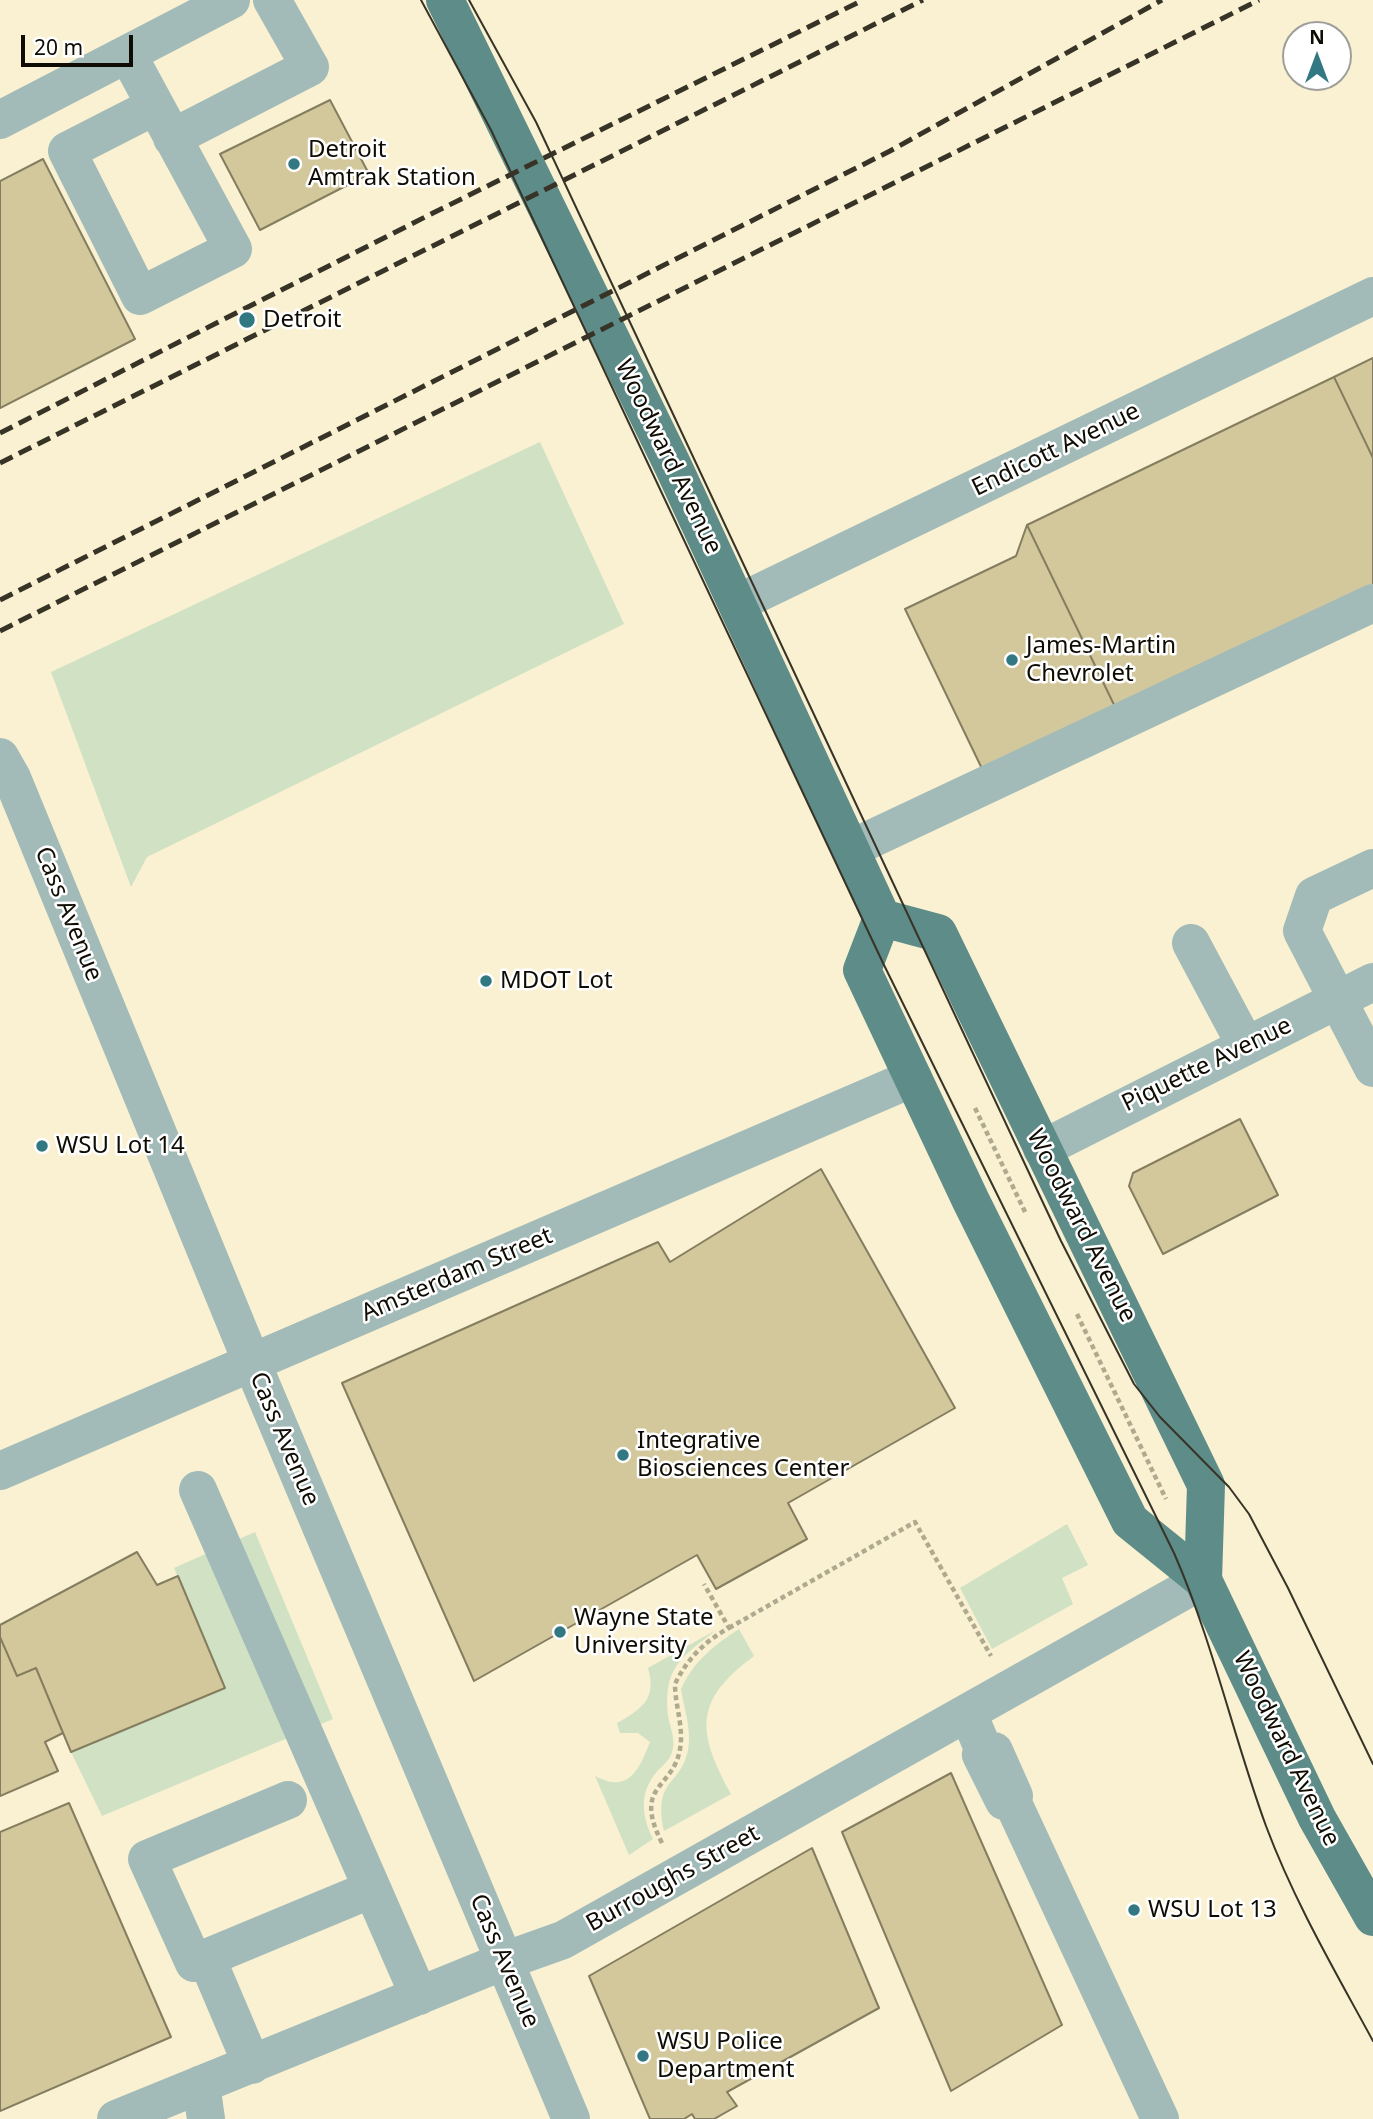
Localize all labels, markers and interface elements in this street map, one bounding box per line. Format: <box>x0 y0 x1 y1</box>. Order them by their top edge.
scale bar <box>24 21 136 65</box>
north arrow <box>1282 21 1352 91</box>
text: N <box>1309 24 1325 50</box>
text: 20 m <box>34 33 83 61</box>
place label: Detroit Amtrak Station <box>308 136 476 192</box>
marker: Detroit Amtrak Station <box>286 156 302 172</box>
place label: Detroit <box>263 306 342 334</box>
marker: Detroit <box>237 310 257 330</box>
street label: Woodward Avenue <box>608 355 728 559</box>
street label: Endicott Avenue <box>967 397 1145 503</box>
place label: James-Martin Chevrolet <box>1026 632 1176 688</box>
marker: James-Martin Chevrolet <box>1004 652 1020 668</box>
street label: Cass Avenue <box>28 843 108 985</box>
place label: MDOT Lot <box>500 967 613 995</box>
marker: MDOT Lot <box>478 973 494 989</box>
street label: Piquette Avenue <box>1117 1011 1297 1119</box>
street label: Woodward Avenue <box>1020 1125 1142 1327</box>
place label: WSU Lot 14 <box>56 1132 185 1160</box>
marker: WSU Lot 14 <box>34 1138 50 1154</box>
street label: Amsterdam Street <box>357 1222 557 1328</box>
street label: Cass Avenue <box>243 1368 325 1510</box>
place label: Integrative Biosciences Center <box>637 1427 849 1483</box>
marker: Integrative Biosciences Center <box>615 1447 631 1463</box>
place label: Wayne State University <box>574 1604 714 1660</box>
marker: Wayne State University <box>552 1624 568 1640</box>
street label: Woodward Avenue <box>1226 1647 1346 1851</box>
street label: Burroughs Street <box>581 1820 765 1938</box>
street label: Cass Avenue <box>463 1890 545 2032</box>
place label: WSU Lot 13 <box>1148 1896 1277 1924</box>
marker: WSU Lot 13 <box>1126 1902 1142 1918</box>
place label: WSU Police Department <box>657 2028 794 2084</box>
marker: WSU Police Department <box>635 2048 651 2064</box>

